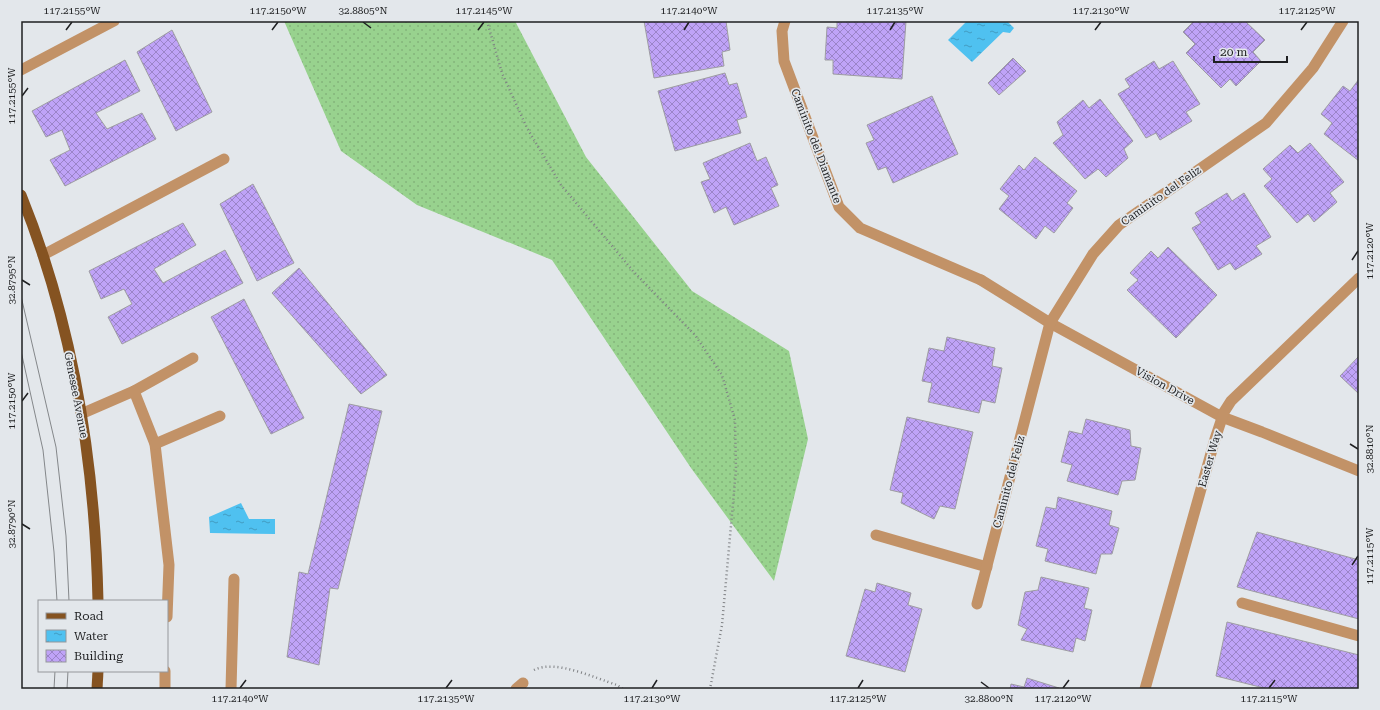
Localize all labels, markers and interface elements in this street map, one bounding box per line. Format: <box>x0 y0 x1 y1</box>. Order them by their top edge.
text: 117.2155°W <box>44 5 101 16</box>
text: 117.2150°W <box>250 5 307 16</box>
text: 32.8805°N <box>338 5 388 16</box>
text: 117.2145°W <box>456 5 513 16</box>
text: 117.2140°W <box>661 5 718 16</box>
text: 117.2135°W <box>867 5 924 16</box>
text: 117.2130°W <box>1073 5 1130 16</box>
text: 117.2125°W <box>1279 5 1336 16</box>
scale bar <box>1214 38 1287 64</box>
text: 20 m <box>1220 45 1247 59</box>
text: 117.2155°W <box>6 67 17 124</box>
street label: Caminito del Diamante <box>788 87 844 205</box>
street label: Caminito del Feliz <box>1118 163 1204 229</box>
text: 117.2120°W <box>1364 222 1375 279</box>
text: 32.8795°N <box>6 255 17 305</box>
street label: Genesee Avenue <box>61 351 91 439</box>
street label: Vision Drive <box>1133 364 1197 408</box>
text: 117.2150°W <box>6 372 17 429</box>
text: 32.8810°N <box>1364 424 1375 474</box>
street label: Easter Way <box>1196 429 1224 489</box>
street label: Caminito del Feliz <box>990 435 1028 529</box>
text: 32.8790°N <box>6 499 17 549</box>
text: 117.2115°W <box>1364 527 1375 584</box>
legend <box>38 600 168 672</box>
text: Road <box>74 609 104 623</box>
text: Water <box>74 629 108 643</box>
text: Building <box>74 649 123 663</box>
text: 117.2140°W <box>212 693 269 704</box>
text: 117.2135°W <box>418 693 475 704</box>
text: 117.2130°W <box>624 693 681 704</box>
text: 117.2125°W <box>830 693 887 704</box>
text: 32.8800°N <box>964 693 1014 704</box>
text: 117.2120°W <box>1035 693 1092 704</box>
text: 117.2115°W <box>1241 693 1298 704</box>

